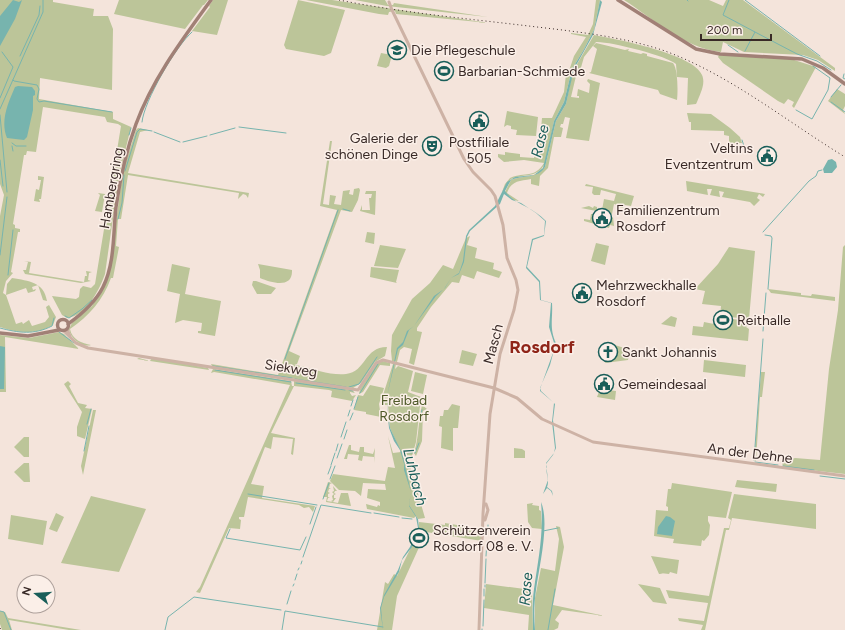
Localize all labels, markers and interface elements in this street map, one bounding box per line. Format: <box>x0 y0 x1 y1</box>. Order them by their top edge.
scale bar <box>701 16 771 42</box>
text: 200 m <box>707 23 742 37</box>
school or university icon: Die Pflegeschule <box>386 39 408 61</box>
place label: Die Pflegeschule <box>411 42 516 59</box>
sports icon: Barbarian-Schmiede <box>433 60 455 82</box>
place label: Barbarian-Schmiede <box>458 63 586 80</box>
public building icon: Postfiliale 505 <box>468 110 490 132</box>
water label: Rase <box>527 123 553 159</box>
place label: Galerie der schönen Dinge <box>325 130 418 163</box>
place label: Postfiliale 505 <box>449 134 510 167</box>
theatre icon: Galerie der schönen Dinge <box>421 135 443 157</box>
place label: Veltins Eventzentrum <box>665 140 753 173</box>
public building icon: Veltins Eventzentrum <box>756 145 778 167</box>
street label: Hambergring <box>96 146 127 230</box>
place label: Familienzentrum Rosdorf <box>616 202 720 235</box>
public building icon: Familienzentrum Rosdorf <box>591 207 613 229</box>
place label: Mehrzweckhalle Rosdorf <box>596 277 697 310</box>
public building icon: Mehrzweckhalle Rosdorf <box>571 282 593 304</box>
sports icon: Reithalle <box>712 309 734 331</box>
place label: Reithalle <box>737 312 791 329</box>
street label: Masch <box>480 322 507 366</box>
district label: Rosdorf <box>509 336 576 358</box>
church icon: Sankt Johannis <box>597 341 619 363</box>
place label: Sankt Johannis <box>622 344 717 361</box>
street label: Siekweg <box>263 356 318 381</box>
public building icon: Gemeindesaal <box>593 373 615 395</box>
place label: Gemeindesaal <box>618 376 707 393</box>
park label: Freibad Rosdorf <box>379 392 430 425</box>
street label: An der Dehne <box>707 440 794 467</box>
water label: Luhbach <box>399 446 431 508</box>
place label: Schützenverein Rosdorf 08 e. V. <box>433 522 534 555</box>
sports icon: Schützenverein Rosdorf 08 e. V. <box>408 527 430 549</box>
water label: Rase <box>516 572 536 606</box>
north arrow <box>16 574 56 614</box>
text: N <box>19 585 34 597</box>

